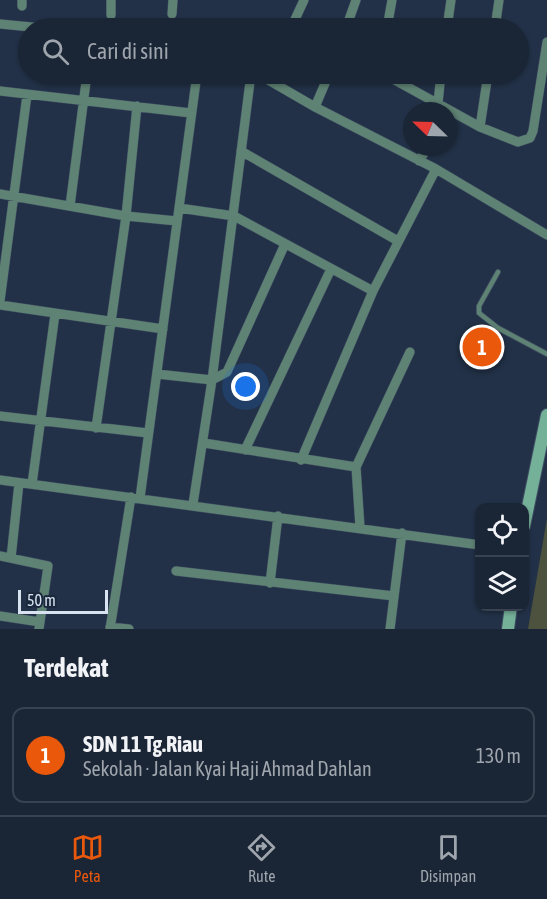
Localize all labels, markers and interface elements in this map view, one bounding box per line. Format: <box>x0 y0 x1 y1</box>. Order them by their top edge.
search box <box>18 18 529 84</box>
icon: search <box>39 35 72 68</box>
text: Cari di sini <box>87 38 169 64</box>
north arrow <box>403 102 457 156</box>
pin: 1 <box>462 324 502 370</box>
your location <box>231 372 260 401</box>
map controls <box>475 503 529 611</box>
button: locate <box>475 503 529 557</box>
button: layers <box>475 557 529 611</box>
scale bar <box>18 587 108 614</box>
text: 50 m <box>27 591 56 609</box>
text: Terdekat <box>24 653 108 683</box>
text: SDN 11 Tg.Riau <box>83 731 203 757</box>
text: 1 <box>41 744 50 767</box>
text: 130 m <box>476 744 521 767</box>
text: Sekolah · Jalan Kyai Haji Ahmad Dahlan <box>83 757 372 780</box>
tab: Peta <box>71 831 104 885</box>
tab: Rute <box>245 831 278 885</box>
tab: Disimpan <box>420 831 476 885</box>

